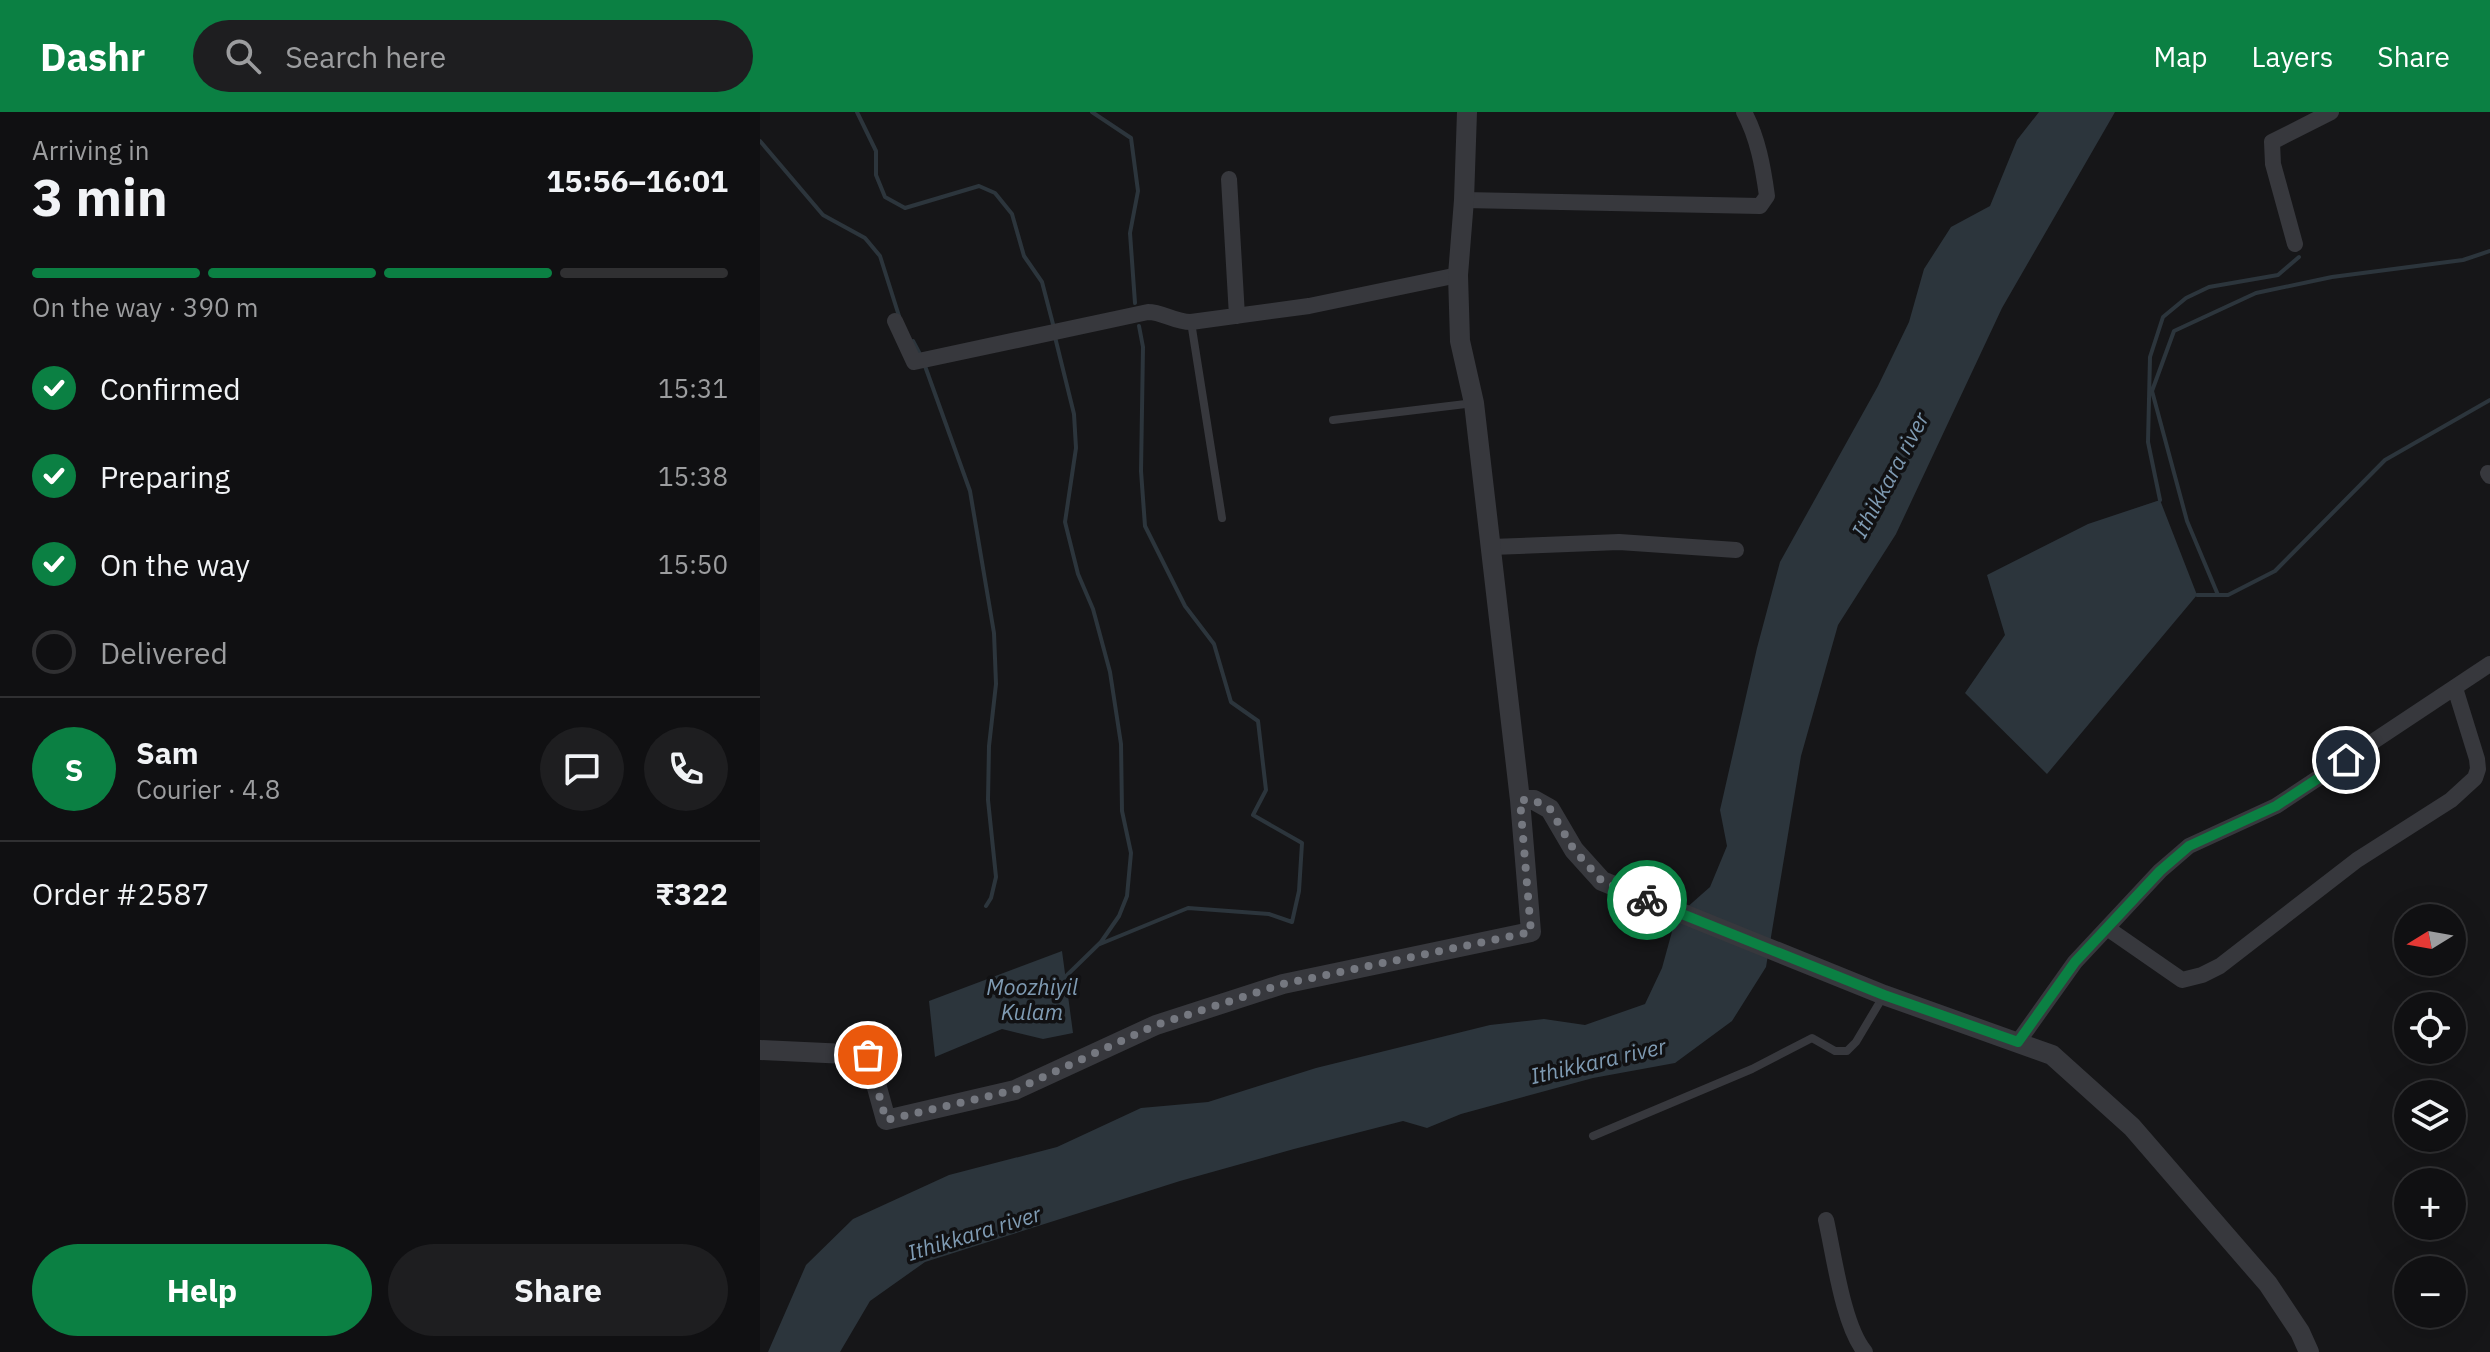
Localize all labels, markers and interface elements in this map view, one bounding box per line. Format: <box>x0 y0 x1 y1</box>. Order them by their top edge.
search box <box>193 20 753 92</box>
text: Dashr <box>40 32 145 81</box>
icon: search <box>221 34 265 78</box>
text: Search here <box>285 37 446 76</box>
text: Map <box>2153 38 2207 75</box>
text: Layers <box>2251 38 2333 75</box>
text: Share <box>2377 38 2450 75</box>
text: Arriving in <box>32 133 149 167</box>
text: 15:56–16:01 <box>547 161 728 200</box>
text: 3 min <box>32 163 168 230</box>
text: On the way · 390 m <box>32 290 258 324</box>
icon: check <box>32 366 76 410</box>
text: Confirmed <box>100 369 241 408</box>
text: 15:31 <box>658 371 728 405</box>
water label: Ithikkara river <box>1844 406 1935 543</box>
icon: check <box>32 454 76 498</box>
text: Preparing <box>100 457 230 496</box>
text: 15:38 <box>658 459 728 493</box>
icon: check <box>32 542 76 586</box>
text: On the way <box>100 545 250 584</box>
text: 15:50 <box>658 547 728 581</box>
text: Delivered <box>100 633 228 672</box>
pin <box>2312 726 2380 794</box>
button: chat <box>540 727 624 811</box>
button: phone <box>644 727 728 811</box>
text: Sam <box>136 733 199 772</box>
icon: home <box>2324 738 2368 782</box>
text: S <box>65 750 83 789</box>
text: Courier · 4.8 <box>136 772 280 806</box>
courier <box>1607 860 1687 940</box>
text: Order #2587 <box>32 874 209 913</box>
text: ₹322 <box>655 874 728 913</box>
icon: bike <box>1625 878 1669 922</box>
north arrow <box>2394 904 2466 976</box>
map controls <box>2394 904 2466 1328</box>
water label: Moozhiyil Kulam <box>986 972 1078 1026</box>
button: locate <box>2394 992 2466 1064</box>
pin <box>834 1021 902 1089</box>
water label: Ithikkara river <box>1527 1031 1670 1090</box>
icon: bag <box>846 1033 890 1077</box>
button: layers <box>2394 1080 2466 1152</box>
button: + <box>2394 1168 2466 1240</box>
water label: Ithikkara river <box>903 1198 1045 1267</box>
button: Help <box>32 1244 372 1336</box>
button: Share <box>388 1244 728 1336</box>
button: − <box>2394 1256 2466 1328</box>

